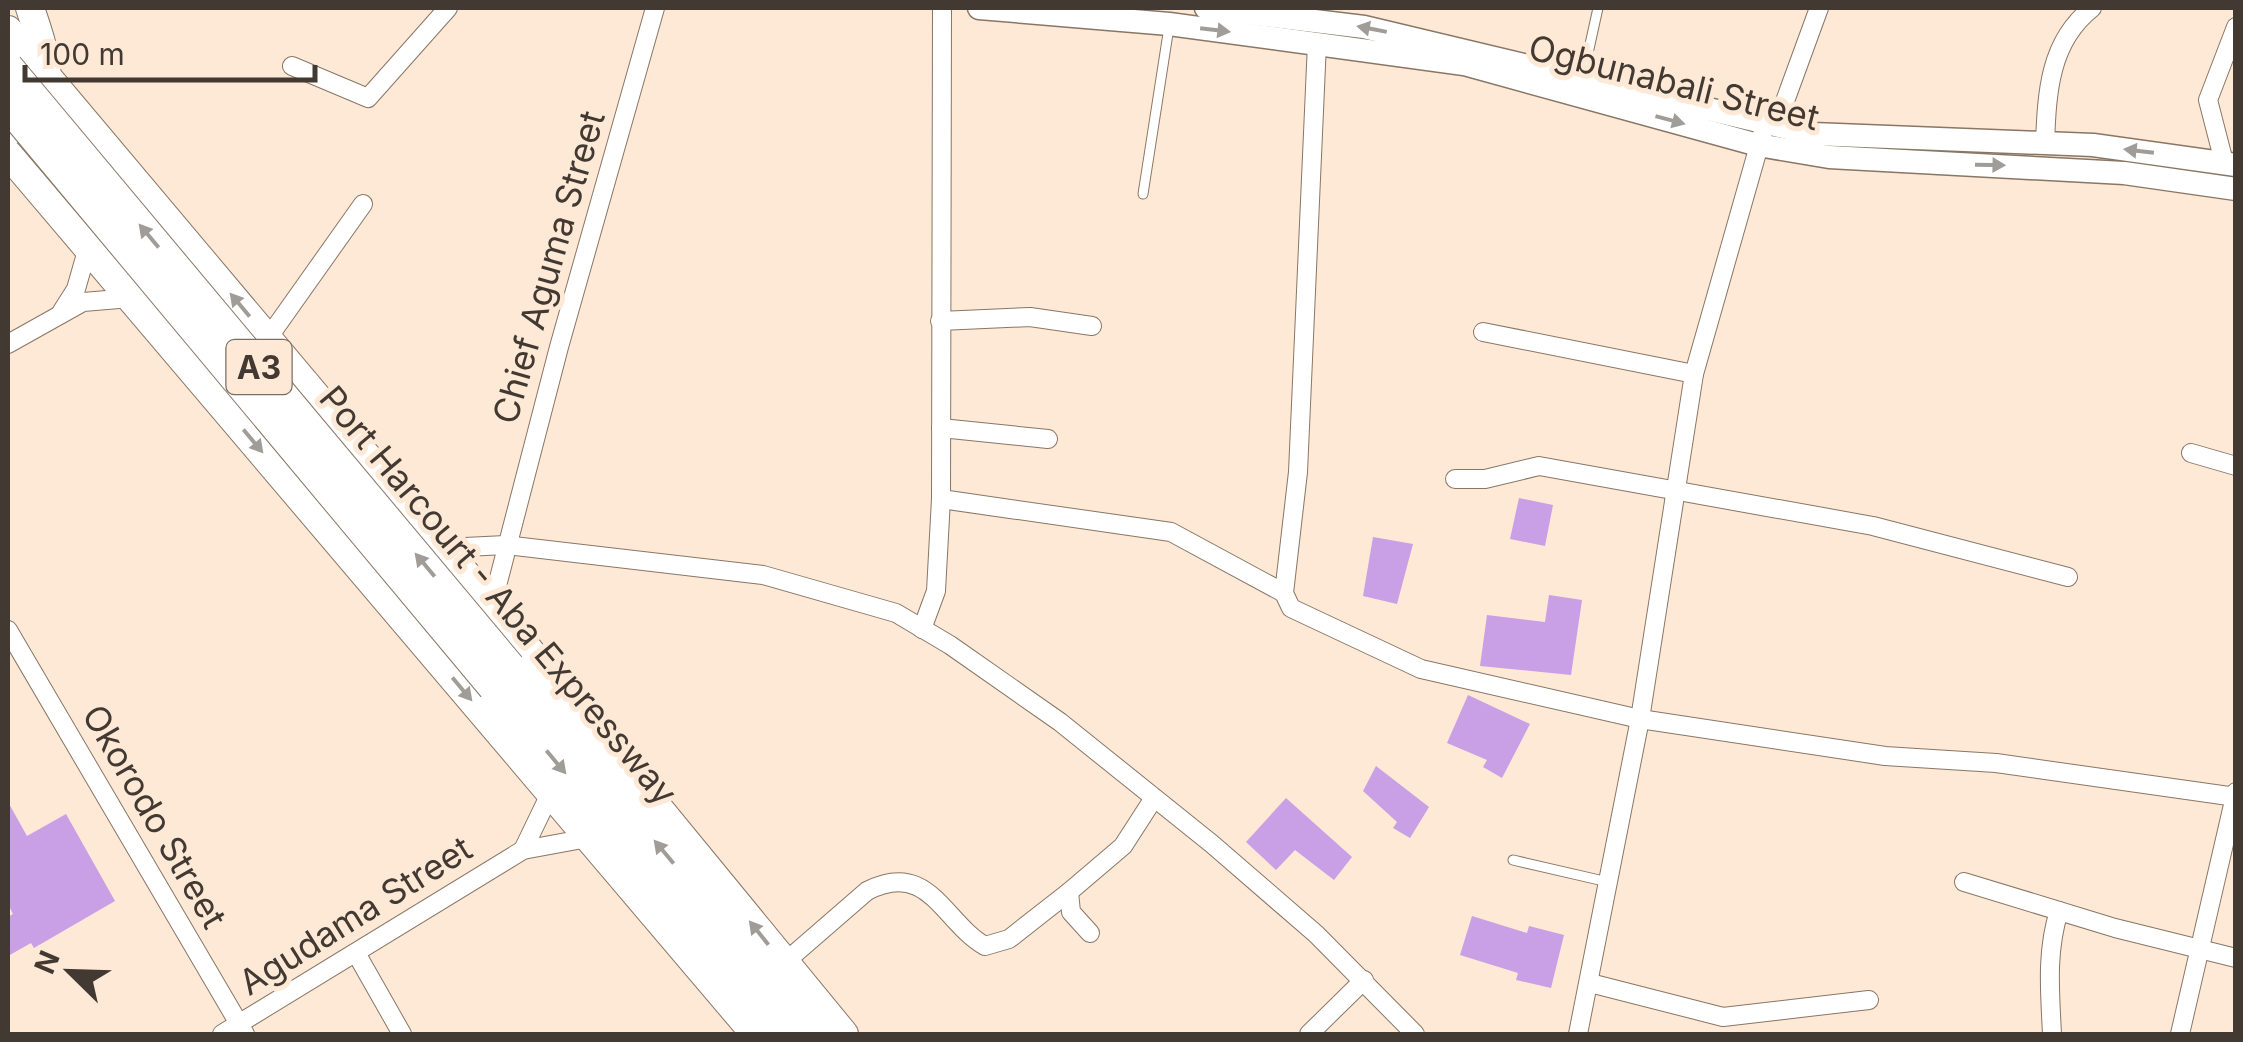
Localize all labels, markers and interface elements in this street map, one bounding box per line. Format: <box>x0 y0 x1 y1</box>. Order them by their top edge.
scale bar <box>25 20 315 82</box>
one-way arrow <box>1356 21 1387 36</box>
one-way arrow <box>1200 22 1231 38</box>
street label: Ogbunabali Street <box>1525 26 1823 138</box>
text: 100 m <box>40 36 125 72</box>
street label: Chief Aguma Street <box>483 106 613 428</box>
one-way arrow <box>1655 113 1686 129</box>
one-way arrow <box>2123 143 2154 159</box>
one-way arrow <box>1975 157 2007 173</box>
one-way arrow <box>138 224 160 249</box>
one-way arrow <box>229 292 251 317</box>
road number: A3 <box>226 340 292 394</box>
street label: Port Harcourt - Aba Expressway <box>311 377 687 813</box>
one-way arrow <box>241 428 263 453</box>
one-way arrow <box>415 553 437 578</box>
one-way arrow <box>451 677 473 702</box>
street label: Okorodo Street <box>74 697 236 935</box>
one-way arrow <box>544 749 566 774</box>
street label: Agudama Street <box>231 827 479 1003</box>
one-way arrow <box>654 840 675 865</box>
one-way arrow <box>749 920 770 945</box>
north arrow <box>20 922 120 1022</box>
text: N <box>27 946 67 979</box>

